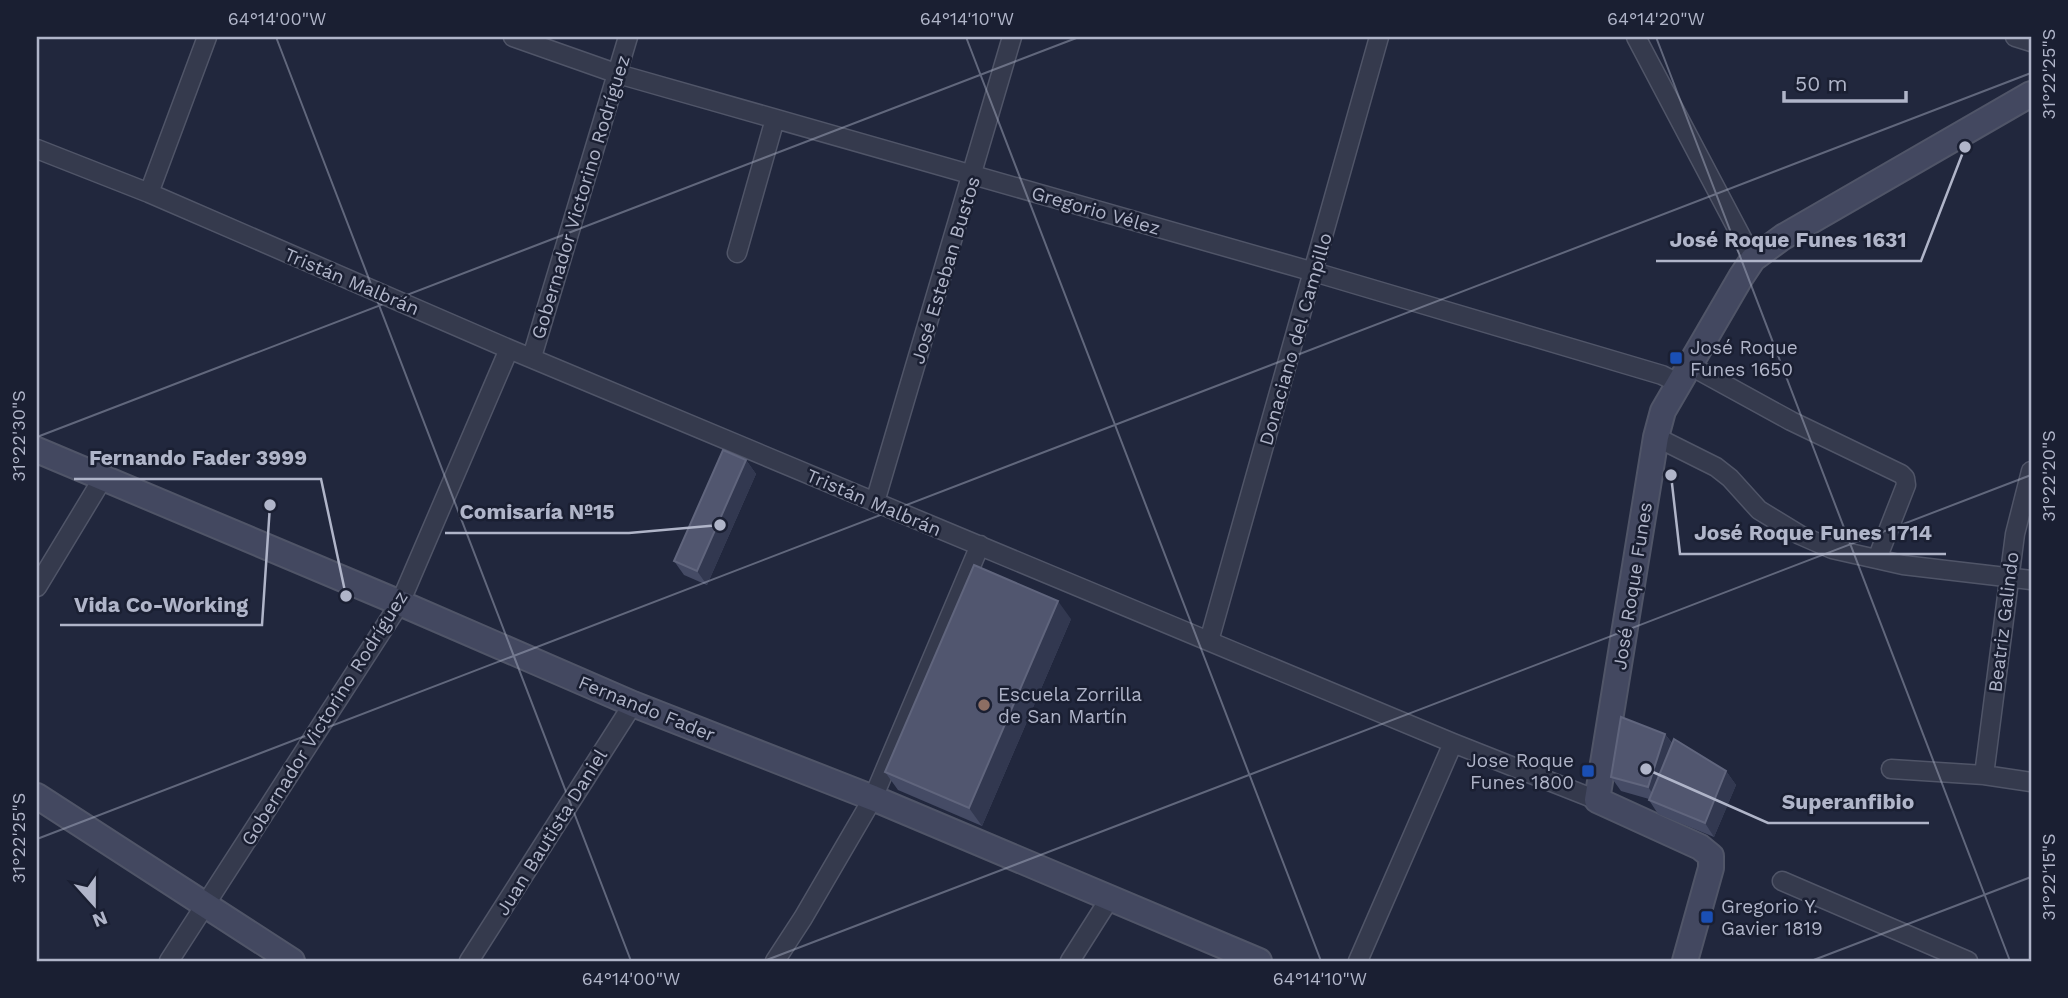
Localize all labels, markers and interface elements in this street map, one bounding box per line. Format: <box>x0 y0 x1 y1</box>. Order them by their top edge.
text: 64°14'00"W <box>228 8 326 29</box>
text: 64°14'10"W <box>920 8 1014 29</box>
text: 64°14'20"W <box>1607 8 1705 29</box>
text: 31°22'25"S <box>2038 29 2059 119</box>
street label: Gobernador Victorino Rodríguez <box>526 52 635 342</box>
scale bar <box>1784 60 1907 104</box>
text: 50 m <box>1795 71 1847 96</box>
street label: José Esteban Bustos <box>906 174 985 367</box>
street label: Gregorio Vélez <box>1029 181 1163 240</box>
callout: José Roque Funes 1631 <box>1656 219 1921 261</box>
text: José Roque Funes 1631 <box>1669 227 1907 252</box>
street label: Donaciano del Campillo <box>1254 230 1337 448</box>
street label: Tristán Malbrán <box>281 243 423 320</box>
place label: José Roque Funes 1650 <box>1690 336 1798 381</box>
marker: José Roque Funes 1650 <box>1668 350 1684 366</box>
text: 31°22'30"S <box>8 390 29 482</box>
text: 31°22'20"S <box>2038 430 2059 522</box>
callout: Fernando Fader 3999 <box>74 437 321 479</box>
text: Fernando Fader 3999 <box>89 445 307 470</box>
street label: Tristán Malbrán <box>803 464 945 541</box>
callout: Comisaría Nº15 <box>445 491 629 533</box>
text: Comisaría Nº15 <box>460 499 614 524</box>
street label: José Roque Funes <box>1608 501 1657 672</box>
callout: José Roque Funes 1714 <box>1680 512 1946 554</box>
text: José Roque Funes 1714 <box>1694 520 1932 545</box>
street label: Beatriz Galindo <box>1983 550 2024 694</box>
callout: Vida Co-Working <box>60 583 262 625</box>
street label: Gobernador Victorino Rodríguez <box>236 587 413 850</box>
text: Vida Co-Working <box>74 592 248 617</box>
street label: Fernando Fader <box>575 671 719 746</box>
place label: Escuela Zorrilla de San Martín <box>998 683 1142 728</box>
marker: Escuela Zorrilla de San Martín <box>976 697 992 713</box>
street label: Juan Bautista Daniel <box>491 745 612 920</box>
place label: Jose Roque Funes 1800 <box>1466 749 1574 794</box>
marker: Jose Roque Funes 1800 <box>1580 763 1596 779</box>
callout: Superanfibio <box>1768 781 1929 823</box>
text: Superanfibio <box>1782 789 1914 814</box>
text: 31°22'25"S <box>8 793 29 883</box>
text: 31°22'15"S <box>2038 833 2059 921</box>
north arrow <box>60 869 130 939</box>
place label: Gregorio Y. Gavier 1819 <box>1721 895 1823 940</box>
text: N <box>89 906 111 933</box>
marker: Gregorio Y. Gavier 1819 <box>1699 909 1715 925</box>
text: 64°14'00"W <box>582 968 680 989</box>
text: 64°14'10"W <box>1273 968 1367 989</box>

